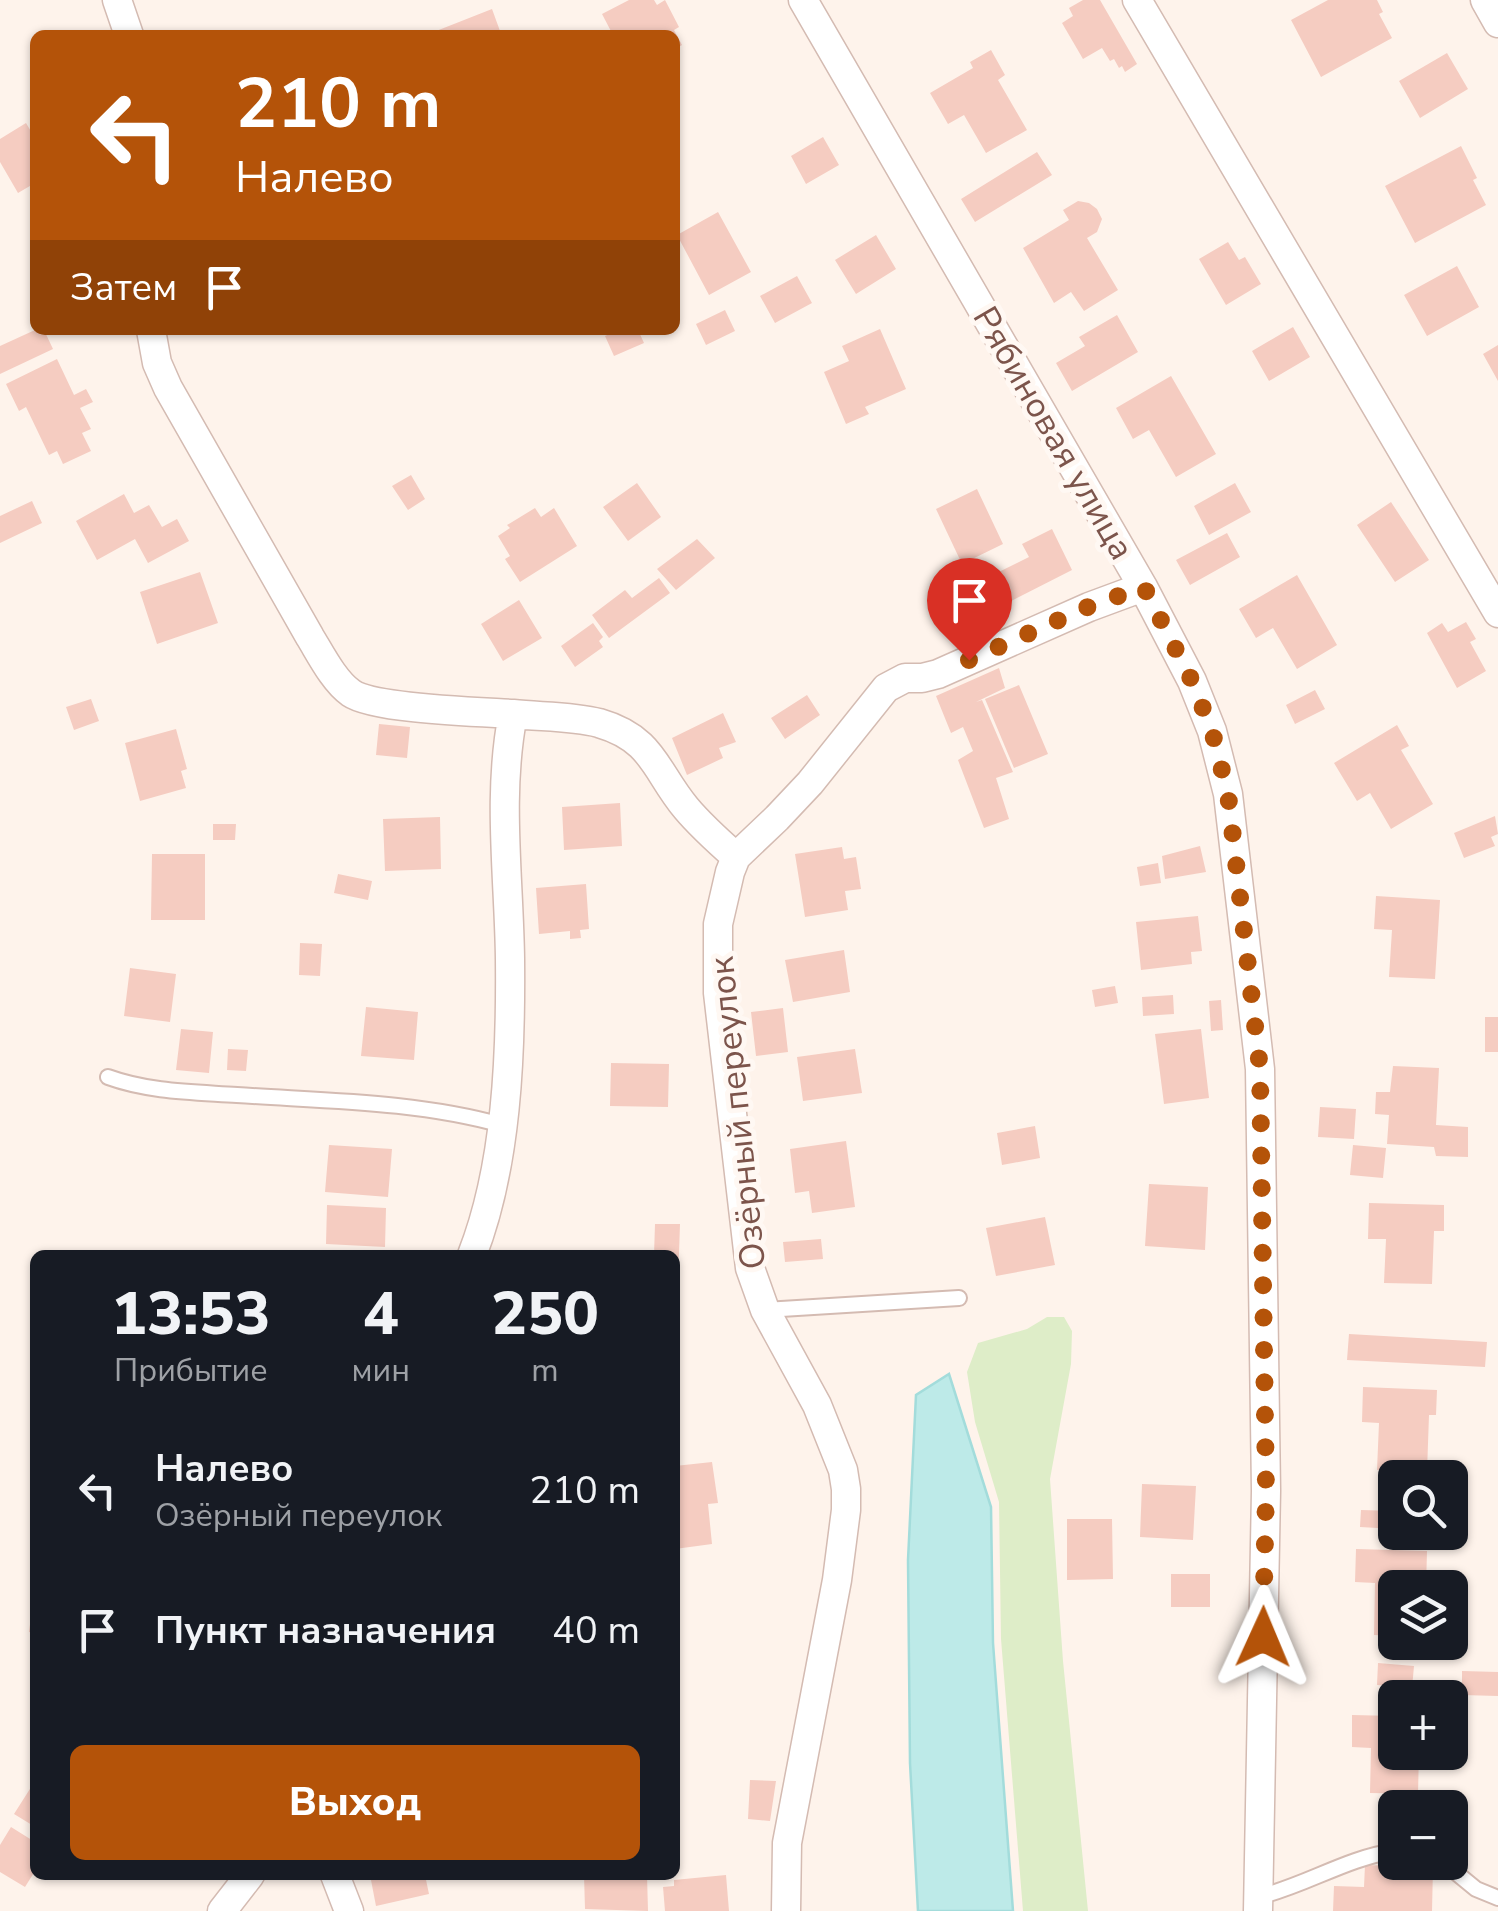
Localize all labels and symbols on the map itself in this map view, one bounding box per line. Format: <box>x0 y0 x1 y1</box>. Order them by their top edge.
street label: Рябиновая улица <box>962 298 1145 568</box>
pin <box>927 558 1012 661</box>
street label: Озёрный переулок <box>698 954 777 1272</box>
position arrow <box>1211 1585 1315 1689</box>

